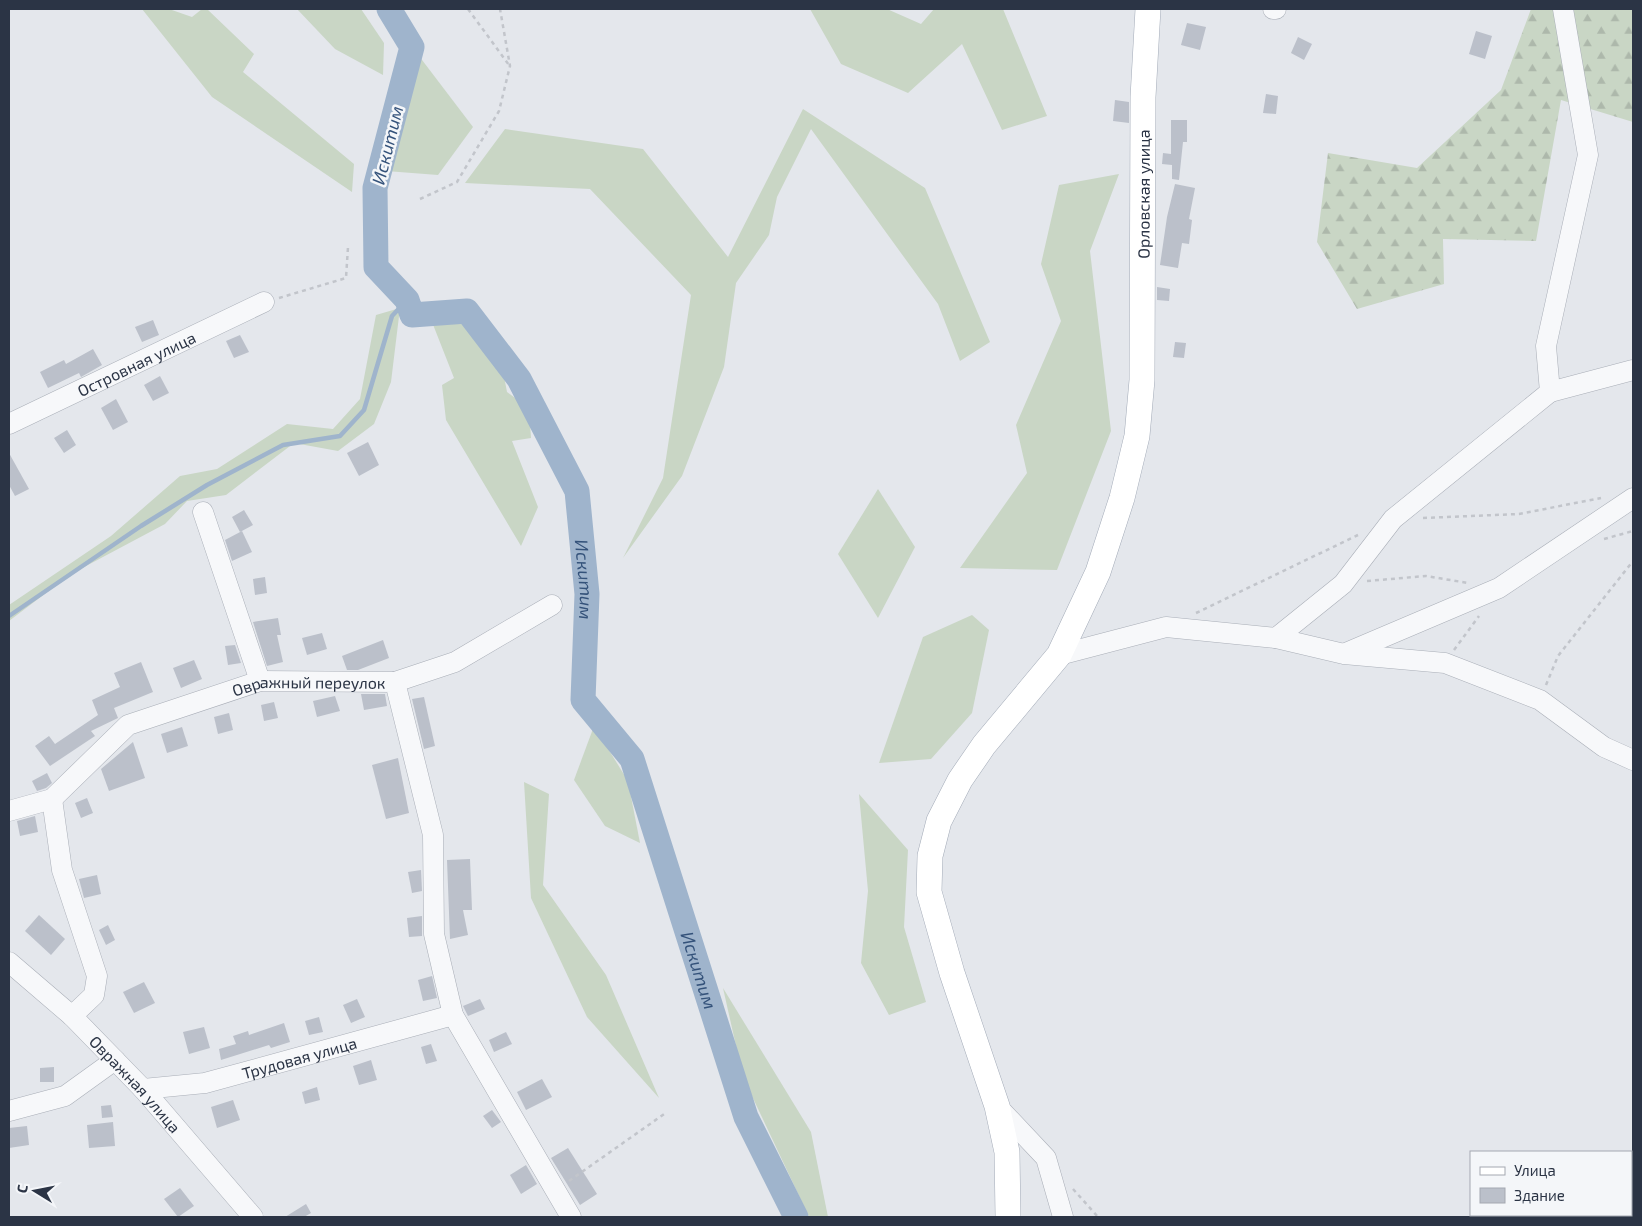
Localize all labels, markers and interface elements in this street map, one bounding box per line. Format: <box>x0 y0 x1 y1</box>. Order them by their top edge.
water label: Искитим <box>367 103 407 187</box>
street label: Орловская улица <box>1133 129 1153 259</box>
street label: Островная улица <box>74 327 198 400</box>
water label: Искитим <box>571 538 598 620</box>
street label: Овражный переулок <box>229 671 386 699</box>
water label: Искитим <box>677 928 722 1012</box>
street label: Овражная улица <box>86 1031 185 1136</box>
street label: Трудовая улица <box>240 1032 359 1082</box>
legend <box>1470 1151 1632 1216</box>
text: Улица <box>1514 1161 1556 1179</box>
north arrow <box>10 1166 60 1216</box>
text: С <box>13 1183 31 1194</box>
text: Здание <box>1514 1186 1565 1204</box>

